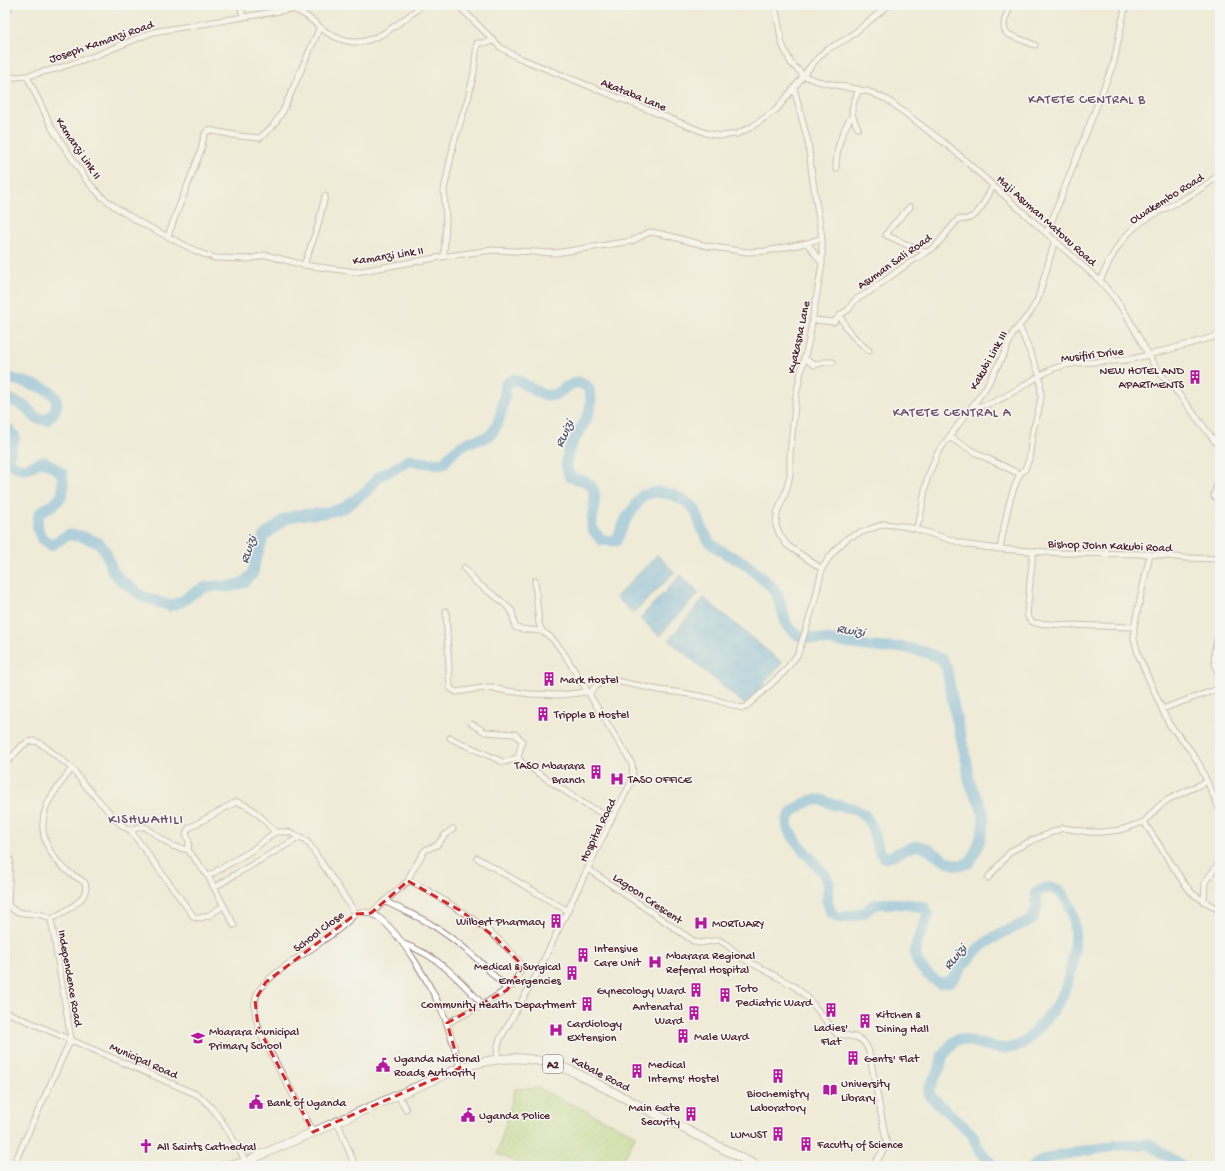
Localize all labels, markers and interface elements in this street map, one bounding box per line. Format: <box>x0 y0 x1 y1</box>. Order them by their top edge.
street label: Joseph Kamanzi Road <box>48 18 157 67</box>
street label: Akataba Lane <box>598 76 669 116</box>
district label: KATETE CENTRAL B <box>1028 93 1146 108</box>
street label: Kamanzi Link II <box>52 116 103 183</box>
street label: Owakembo Road <box>1127 171 1208 228</box>
street label: Haji Asuman Matovu Road <box>993 173 1099 271</box>
street label: Asuman Sali Road <box>855 231 936 293</box>
street label: Kamanzi Link II <box>352 244 425 269</box>
street label: Kyakasna Lane <box>785 299 815 375</box>
street label: Kakubi Link III <box>968 329 1012 393</box>
street label: Musifiri Drive <box>1060 345 1125 367</box>
place label: NEW HOTEL AND APARTMENTS <box>1100 365 1184 393</box>
building icon: NEW HOTEL AND APARTMENTS <box>1187 369 1203 385</box>
district label: KATETE CENTRAL A <box>893 406 1012 421</box>
water label: Rwizi <box>552 416 579 450</box>
water label: Rwizi <box>238 532 262 566</box>
street label: Bishop John Kakubi Road <box>1047 538 1173 556</box>
water label: Rwizi <box>835 622 868 641</box>
building icon: Mark Hostel <box>541 671 557 687</box>
place label: Mark Hostel <box>560 674 619 688</box>
building icon: Tripple B Hostel <box>535 706 551 722</box>
place label: Tripple B Hostel <box>553 709 630 723</box>
place label: TASO Mbarara Branch <box>514 760 586 788</box>
building icon: TASO Mbarara Branch <box>588 764 604 780</box>
hospital icon: TASO OFFICE <box>609 771 625 787</box>
place label: TASO OFFICE <box>627 774 692 788</box>
street label: Hospital Road <box>577 796 621 865</box>
district label: KISHWAHILI <box>108 812 184 829</box>
street label: Lagoon Crescent <box>609 871 685 929</box>
street label: School Close <box>291 908 348 956</box>
building icon: Wilbert Pharmacy <box>548 913 564 929</box>
hospital icon: MORTUARY <box>693 915 709 931</box>
place label: Wilbert Pharmacy <box>456 916 545 930</box>
place label: MORTUARY <box>712 918 765 932</box>
street label: Independence Road <box>54 929 85 1029</box>
water label: Rwizi <box>941 940 972 973</box>
place label: Intensive Care Unit <box>594 943 642 971</box>
building icon: Intensive Care Unit <box>575 947 591 963</box>
place label: Mbarara Regional Referral Hospital <box>666 950 755 978</box>
hospital icon: Mbarara Regional Referral Hospital <box>647 954 663 970</box>
place label: Medical & Surgical Emergencies <box>474 961 562 989</box>
building icon: Medical & Surgical Emergencies <box>564 965 580 981</box>
building icon: Gynecology Ward <box>688 982 704 998</box>
place label: Toto Pediatric Ward <box>735 983 813 1011</box>
place label: Gynecology Ward <box>597 985 686 999</box>
building icon: Toto Pediatric Ward <box>717 987 733 1003</box>
building icon: Community Health Department <box>579 996 595 1012</box>
place label: Community Health Department <box>421 999 577 1013</box>
place label: Antenatal Ward <box>633 1001 684 1029</box>
building icon: Ladies' Flat <box>823 1002 839 1018</box>
building icon: Antenatal Ward <box>686 1005 702 1021</box>
place label: Kitchen & Dining Hall <box>875 1009 929 1037</box>
building icon: Kitchen & Dining Hall <box>857 1013 873 1029</box>
place label: Cardiology Extension <box>567 1018 622 1046</box>
hospital icon: Cardiology Extension <box>548 1022 564 1038</box>
place label: Ladies' Flat <box>814 1022 848 1050</box>
place label: Mbarara Municipal Primary School <box>208 1026 299 1054</box>
building icon: Male Ward <box>675 1028 691 1044</box>
school or university icon: Mbarara Municipal Primary School <box>190 1030 206 1046</box>
place label: Male Ward <box>694 1031 750 1045</box>
street label: Municipal Road <box>107 1041 180 1084</box>
building icon: Gents' Flat <box>845 1050 861 1066</box>
place label: Uganda National Roads Authority <box>394 1053 480 1081</box>
place label: Gents' Flat <box>864 1053 920 1067</box>
street label: Kabale Road <box>568 1054 633 1096</box>
road number: A2 <box>543 1055 563 1073</box>
public building icon: Uganda National Roads Authority <box>375 1057 391 1073</box>
place label: Medical Interns' Hostel <box>648 1059 720 1087</box>
building icon: Medical Interns' Hostel <box>629 1063 645 1079</box>
building icon: Biochemistry Laboratory <box>770 1068 786 1084</box>
place label: University Library <box>841 1078 890 1106</box>
library icon: University Library <box>822 1082 838 1098</box>
place label: Biochemistry Laboratory <box>746 1088 809 1116</box>
public building icon: Bank of Uganda <box>248 1094 264 1110</box>
place label: Bank of Uganda <box>266 1097 347 1111</box>
place label: Main Gate Security <box>629 1102 681 1130</box>
building icon: Main Gate Security <box>683 1106 699 1122</box>
public building icon: Uganda Police <box>460 1107 476 1123</box>
place label: Uganda Police <box>479 1110 551 1124</box>
building icon: LUMUST <box>770 1126 786 1142</box>
place label: LUMUST <box>730 1129 768 1143</box>
building icon: Faculty of Science <box>798 1136 814 1152</box>
church icon: All Saints Cathedral <box>138 1138 154 1154</box>
place label: Faculty of Science <box>816 1139 904 1153</box>
place label: All Saints Cathedral <box>157 1141 257 1155</box>

